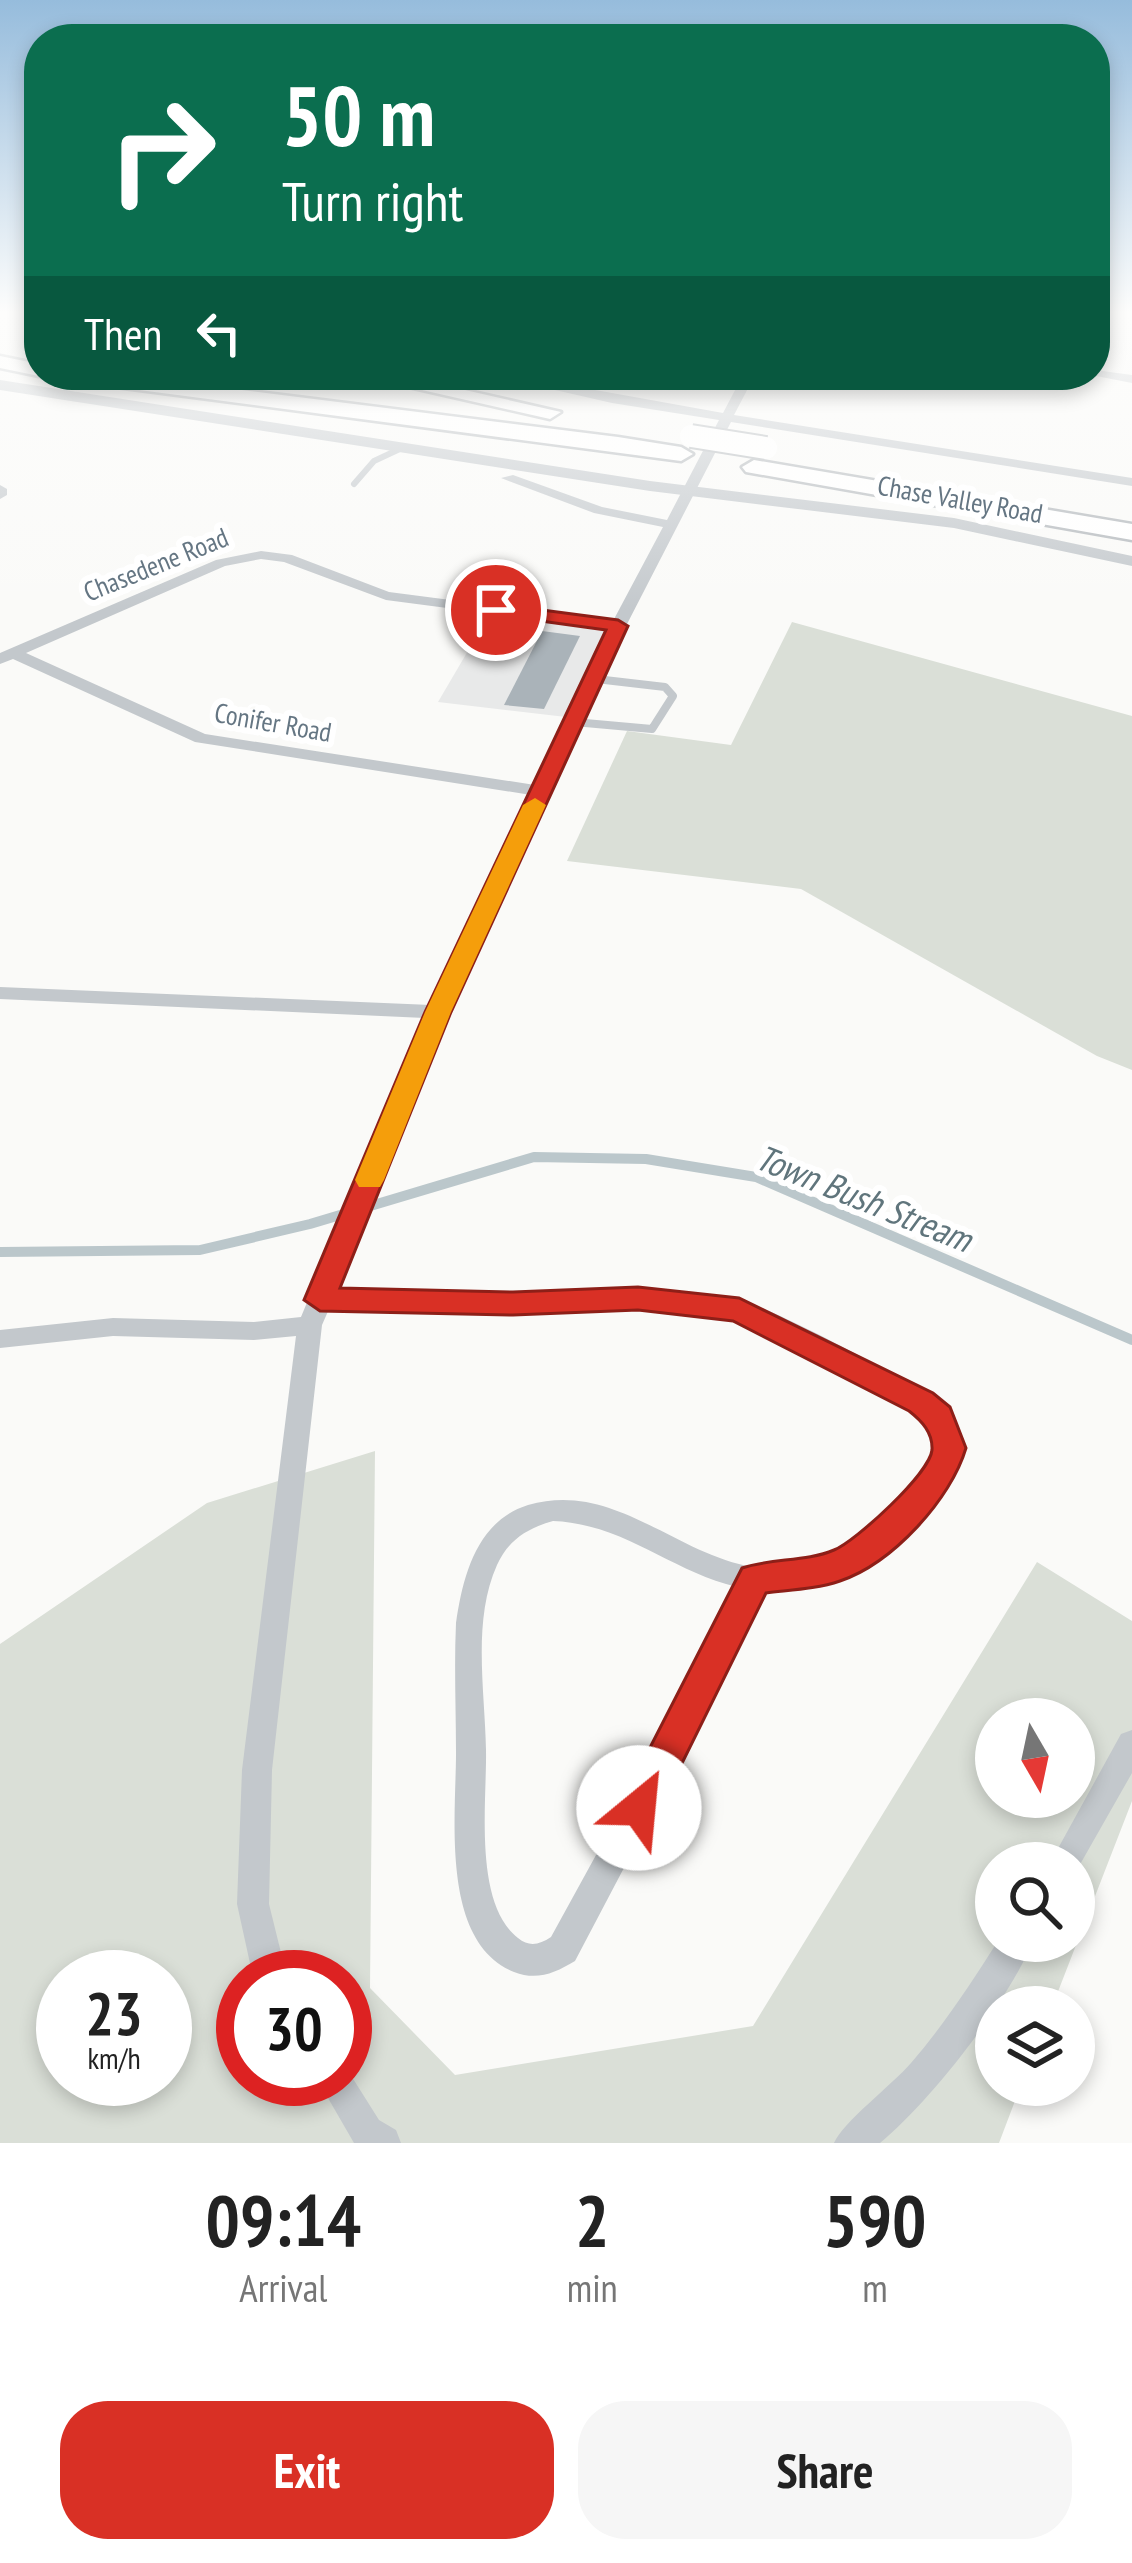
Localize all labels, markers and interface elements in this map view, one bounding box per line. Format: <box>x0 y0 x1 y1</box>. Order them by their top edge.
text: 50 m <box>282 60 435 169</box>
icon: right <box>84 72 240 228</box>
text: Turn right <box>282 166 463 236</box>
icon: left <box>186 300 252 366</box>
text: Then <box>84 304 162 362</box>
street label: Chase Valley Road <box>875 468 1045 530</box>
street label: Chasedene Road <box>78 520 233 608</box>
pin <box>445 559 547 661</box>
icon: arrive <box>463 577 529 643</box>
street label: Conifer Road <box>212 695 334 749</box>
water label: Town Bush Stream <box>750 1133 981 1263</box>
north arrow <box>975 1698 1095 1818</box>
map controls <box>975 1698 1095 2106</box>
position arrow <box>576 1745 702 1871</box>
button: search <box>975 1842 1095 1962</box>
speed limit sign: 30 <box>216 1950 372 2106</box>
text: 23 <box>85 1974 143 2052</box>
button: layers <box>975 1986 1095 2106</box>
text: km/h <box>87 2038 141 2077</box>
text: 09:14 <box>206 2173 361 2266</box>
text: 2 <box>575 2173 609 2266</box>
text: 590 <box>823 2173 926 2266</box>
text: Arrival <box>239 2262 327 2313</box>
text: min <box>567 2262 618 2313</box>
text: m <box>862 2262 888 2313</box>
button: Exit <box>60 2401 554 2539</box>
button: Share <box>578 2401 1072 2539</box>

